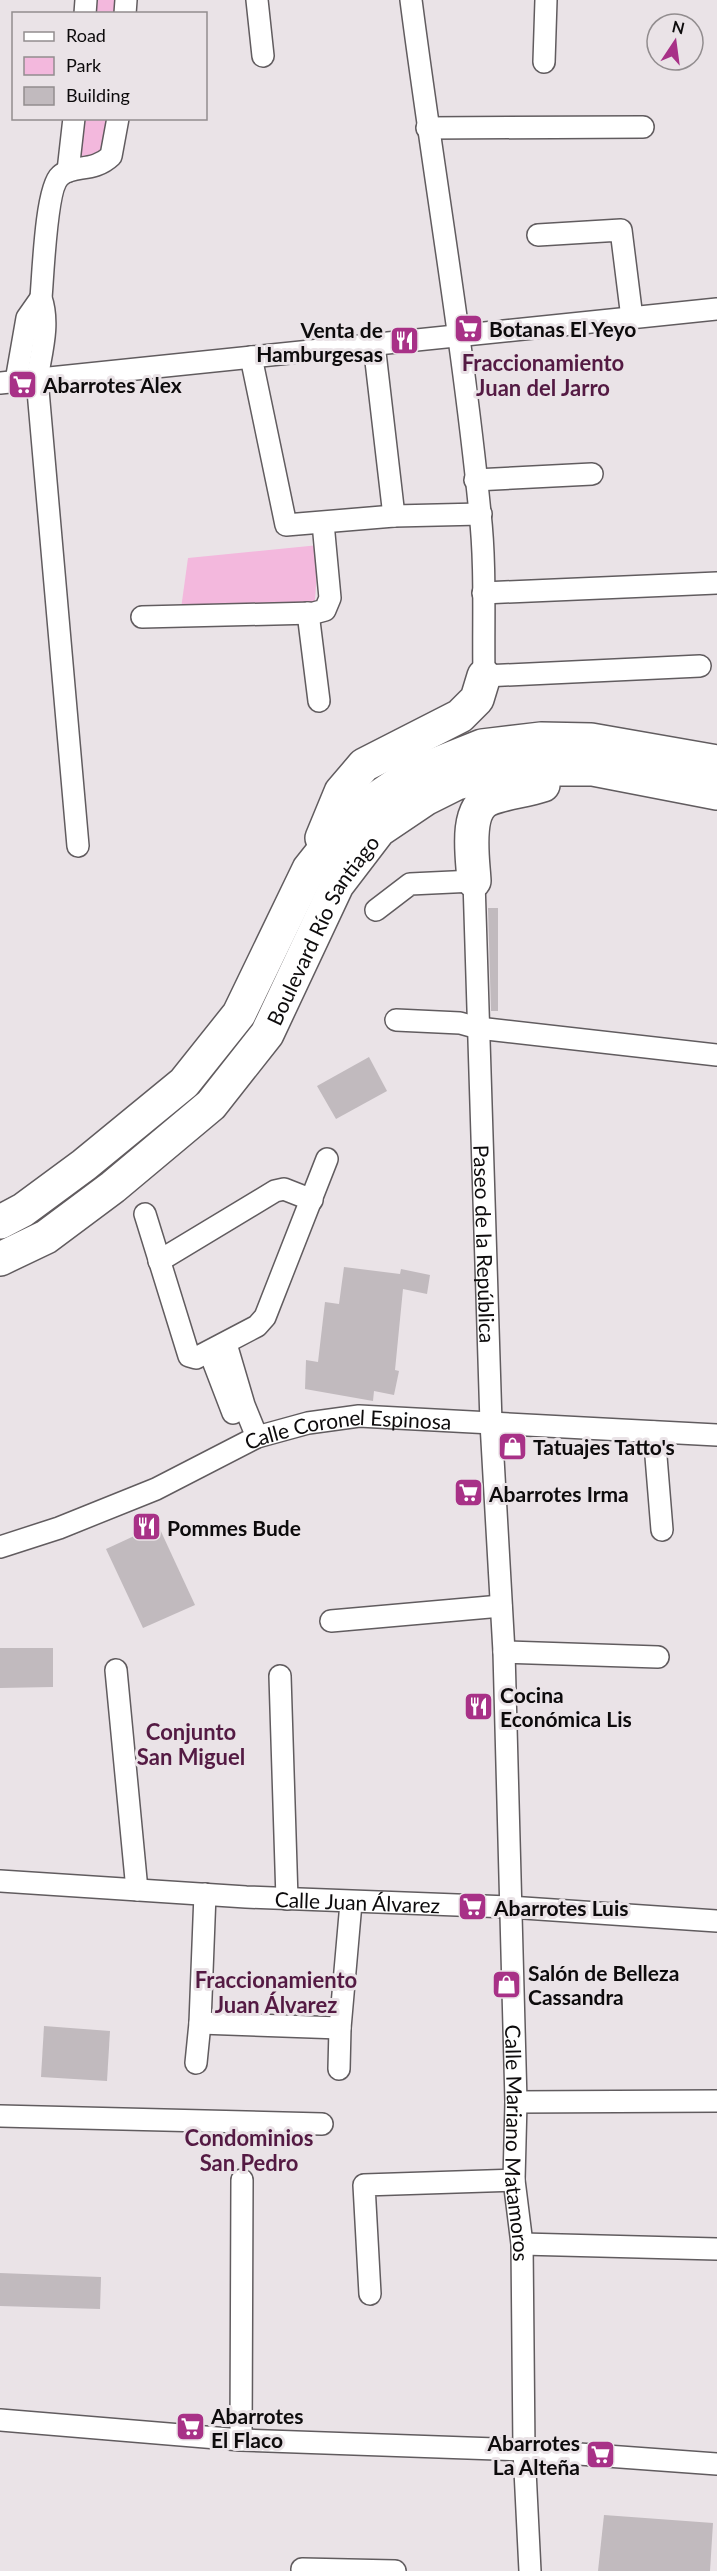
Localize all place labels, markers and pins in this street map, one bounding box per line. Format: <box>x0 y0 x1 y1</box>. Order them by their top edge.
supermarket icon: Botanas El Yeyo <box>452 312 484 344</box>
place label: Botanas El Yeyo <box>489 316 636 341</box>
place label: Venta de Hamburgesas <box>256 317 383 366</box>
restaurant icon: Venta de Hamburgesas <box>388 325 420 357</box>
supermarket icon: Abarrotes Alex <box>6 368 38 400</box>
place label: Abarrotes Alex <box>42 372 182 397</box>
shop icon: Tatuajes Tatto's <box>496 1430 528 1462</box>
place label: Tatuajes Tatto's <box>533 1434 675 1459</box>
supermarket icon: Abarrotes Irma <box>452 1477 484 1509</box>
place label: Abarrotes Irma <box>488 1481 629 1506</box>
restaurant icon: Pommes Bude <box>130 1511 162 1543</box>
place label: Pommes Bude <box>167 1515 301 1540</box>
place label: Cocina Económica Lis <box>500 1682 632 1731</box>
restaurant icon: Cocina Económica Lis <box>463 1690 495 1722</box>
supermarket icon: Abarrotes Luis <box>457 1891 489 1923</box>
place label: Abarrotes Luis <box>493 1895 629 1920</box>
place label: Salón de Belleza Cassandra <box>528 1960 679 2009</box>
shop icon: Salón de Belleza Cassandra <box>491 1968 523 2000</box>
place label: Abarrotes El Flaco <box>210 2403 304 2452</box>
supermarket icon: Abarrotes El Flaco <box>174 2411 206 2443</box>
place label: Abarrotes La Alteña <box>486 2430 580 2479</box>
supermarket icon: Abarrotes La Alteña <box>585 2438 617 2470</box>

